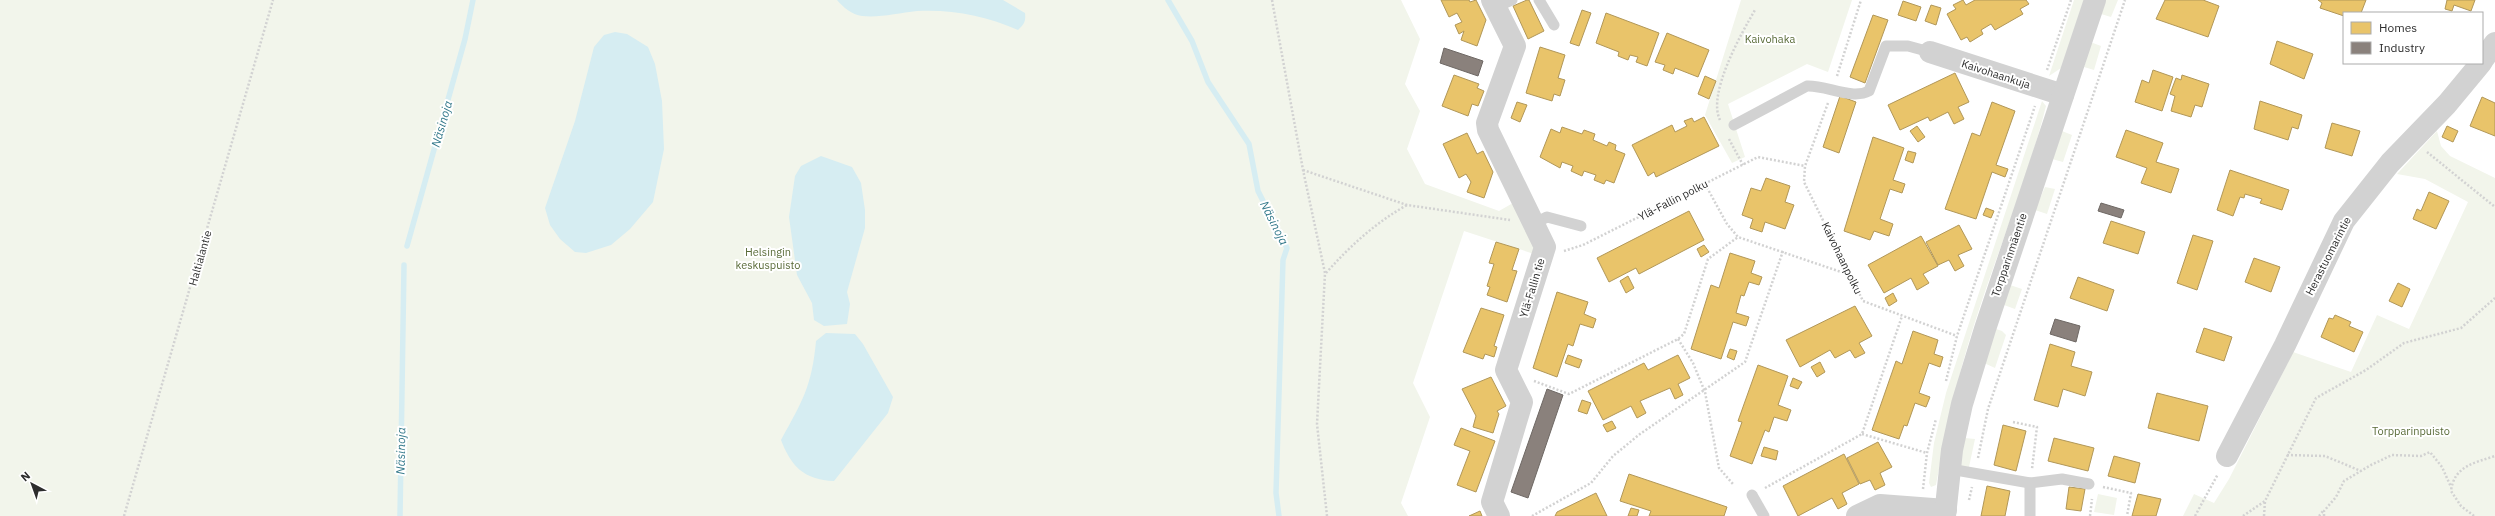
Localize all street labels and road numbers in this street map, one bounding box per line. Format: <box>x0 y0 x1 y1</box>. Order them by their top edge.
street label: Kaivohaankuja <box>1960 56 2032 92</box>
street label: Ylä-Fallin polku <box>1636 176 1710 224</box>
street label: Torpparinmäentie <box>1988 211 2030 299</box>
street label: Herastuomarintie <box>2302 214 2354 298</box>
street label: Kaivohaanpolku <box>1818 220 1866 296</box>
street label: Haltialantie <box>185 229 215 287</box>
street label: Ylä-Fallin tie <box>1516 257 1548 319</box>

